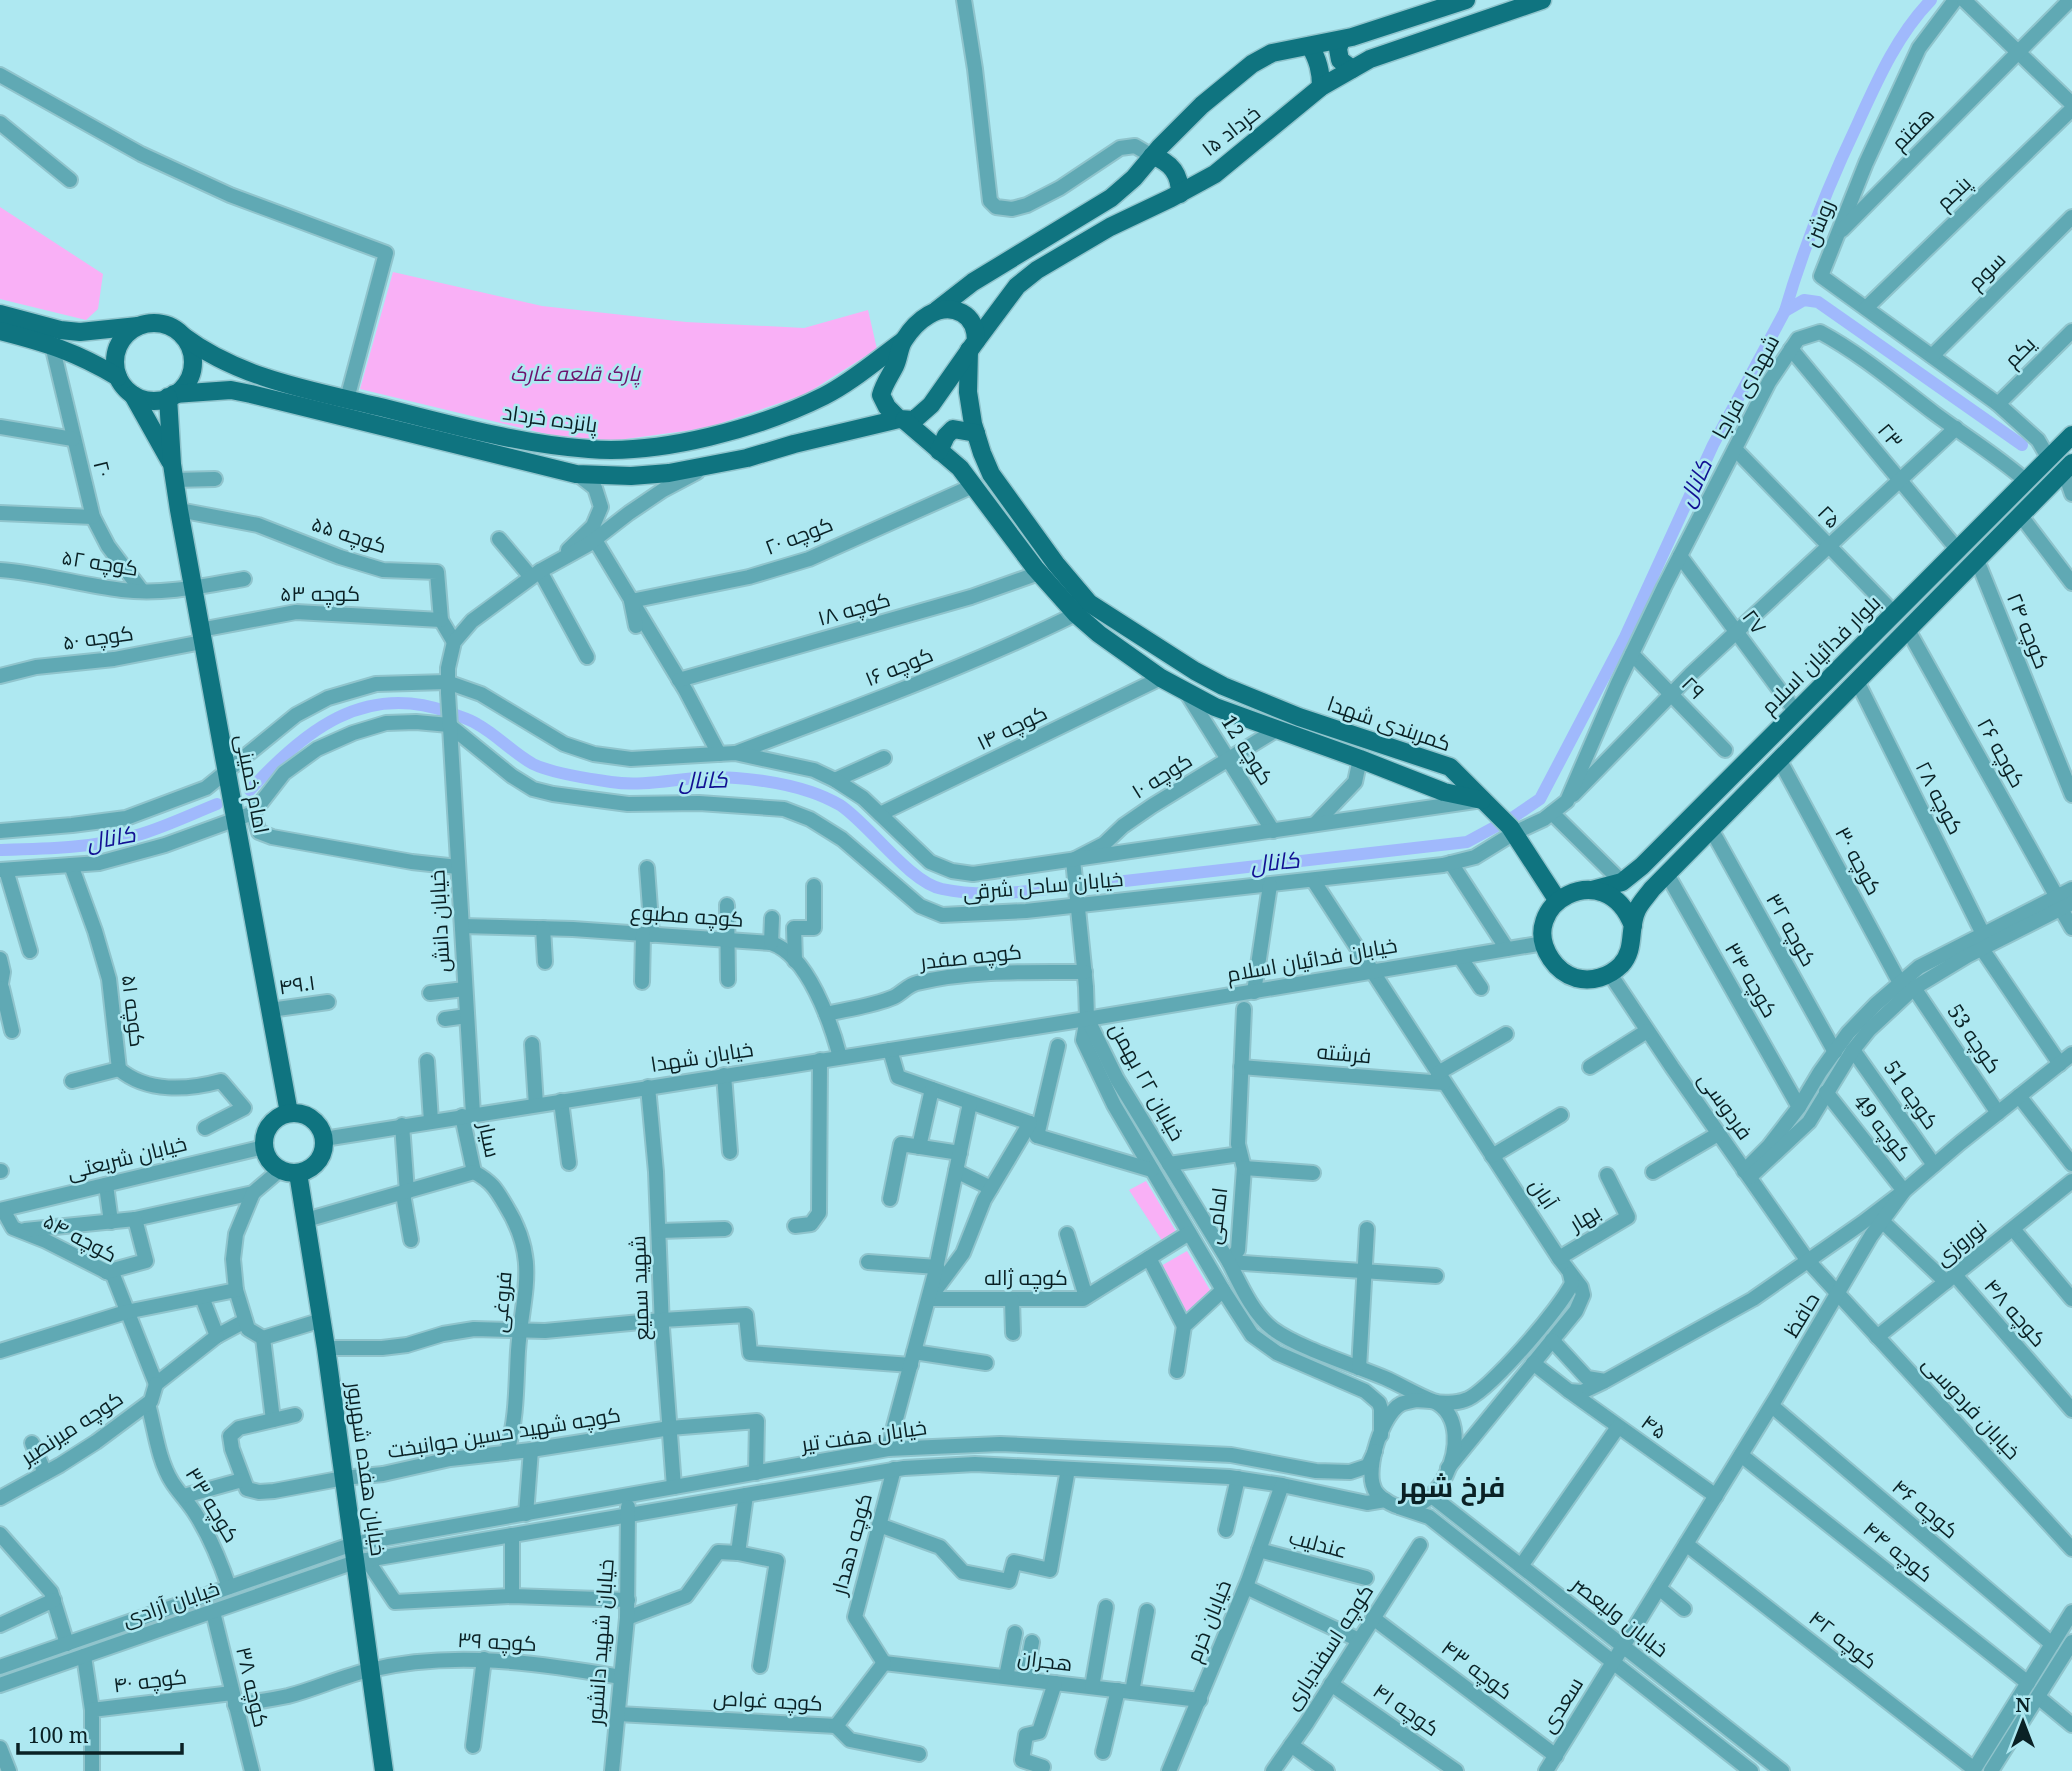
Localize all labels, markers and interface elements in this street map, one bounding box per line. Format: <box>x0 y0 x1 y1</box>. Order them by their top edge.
street label: ۱۵ خرداد <box>1195 98 1266 162</box>
street label: هفتم <box>1885 101 1941 157</box>
street label: پنجم <box>1930 169 1978 216</box>
street label: روشن <box>1796 195 1840 250</box>
street label: سوم <box>1961 245 2012 296</box>
street label: شهدای فراجا <box>1705 329 1785 444</box>
street label: یکم <box>1998 329 2042 374</box>
park label: پارک قلعه غارک <box>510 359 641 388</box>
street label: پانزده خرداد <box>501 398 600 440</box>
street label: ۲۳ <box>1872 417 1910 454</box>
water label: کانال <box>1669 453 1719 512</box>
street label: ۲۰ <box>87 457 119 480</box>
street label: ۲۵ <box>1812 498 1848 534</box>
street label: کوچه ۵۵ <box>308 509 390 560</box>
street label: کوچه ۲۰ <box>761 509 837 562</box>
street label: کوچه ۵۲ <box>60 542 140 583</box>
street label: کوچه ۵۳ <box>280 579 360 608</box>
street label: کوچه ۱۸ <box>814 584 893 633</box>
street label: بلوار فدائیان اسلام <box>1754 588 1887 721</box>
street label: کوچه ۲۴ <box>2000 589 2057 673</box>
street label: ۲۷ <box>1736 603 1773 639</box>
street label: کوچه ۵۰ <box>61 618 135 657</box>
street label: کوچه ۱۶ <box>860 640 937 693</box>
street label: ۲۹ <box>1676 670 1711 705</box>
street label: کمربندی شهدا <box>1324 689 1455 757</box>
street label: کوچه ۱۴ <box>972 698 1052 757</box>
street label: کوچه 12 <box>1214 709 1280 790</box>
street label: کوچه ۲۶ <box>1970 713 2032 793</box>
street label: امام خمینی <box>229 732 276 836</box>
street label: کوچه ۱۰ <box>1126 746 1198 805</box>
street label: کوچه ۲۸ <box>1909 756 1970 839</box>
water label: کانال <box>678 763 729 795</box>
water label: کانال <box>84 817 139 857</box>
street label: کوچه ۳۰ <box>1828 821 1889 900</box>
water label: کانال <box>1249 842 1302 880</box>
street label: خیابان ساحل شرقی <box>961 864 1124 906</box>
street label: خیابان دانش <box>422 869 456 973</box>
street label: کوچه ۳۲ <box>1759 888 1823 972</box>
street label: کوچه مطبوع <box>629 897 745 934</box>
street label: خیابان فدائیان اسلام <box>1224 930 1399 989</box>
street label: کوچه صفدر <box>918 937 1023 976</box>
street label: کوچه ۳۴ <box>1718 937 1785 1023</box>
street label: ۴۹.۱ <box>277 968 317 1000</box>
street label: کوچه ۵۱ <box>115 973 152 1049</box>
street label: کوچه 53 <box>1941 998 2008 1079</box>
street label: خیابان ۲۲ بهمن <box>1104 1017 1192 1146</box>
street label: خیابان شهدا <box>649 1034 755 1078</box>
street label: فرشته <box>1316 1037 1373 1069</box>
street label: کوچه 51 <box>1877 1054 1946 1135</box>
street label: فردوسی <box>1692 1066 1759 1145</box>
street label: کوچه 49 <box>1847 1088 1918 1167</box>
street label: سیار <box>472 1119 507 1160</box>
street label: خیابان شریعتی <box>64 1129 189 1185</box>
street label: آبان <box>1524 1173 1564 1215</box>
street label: امامی <box>1199 1186 1233 1246</box>
street label: بهار <box>1563 1197 1605 1238</box>
street label: کوچه ۵۴ <box>38 1206 122 1269</box>
street label: نوروزی <box>1929 1213 1992 1272</box>
street label: شهید سمیع <box>623 1235 656 1341</box>
street label: کوچه ژاله <box>984 1263 1068 1292</box>
street label: فروغی <box>484 1270 518 1334</box>
street label: کوچه ۴۸ <box>1978 1272 2053 1353</box>
street label: حافظ <box>1777 1287 1825 1342</box>
street label: خیابان فردوسی <box>1917 1350 2027 1465</box>
street label: خیابان هفده شهریور <box>341 1379 393 1558</box>
street label: کوچه میرنصیر <box>14 1384 128 1472</box>
street label: کوچه شهید حسین جوانبخت <box>385 1400 623 1465</box>
street label: ۴۵ <box>1636 1407 1673 1445</box>
street label: خیابان هفت تیر <box>798 1412 928 1458</box>
street label: کوچه ۳۳ <box>179 1462 246 1548</box>
district label: فرخ شهر <box>1398 1467 1505 1506</box>
street label: کوچه ۴۶ <box>1886 1472 1965 1545</box>
street label: کوچه دهدار <box>824 1490 879 1599</box>
street label: کوچه ۴۴ <box>1857 1514 1939 1589</box>
street label: عندلیب <box>1286 1522 1350 1564</box>
street label: خیابان شهید دانشور <box>580 1558 620 1727</box>
street label: خیابان ولیعصر <box>1566 1569 1675 1663</box>
street label: خیابان آزادی <box>118 1573 223 1633</box>
street label: خیابان خرم <box>1179 1575 1238 1666</box>
street label: کوچه اسفندیاری <box>1277 1578 1380 1715</box>
street label: کوچه ۴۲ <box>1803 1604 1884 1676</box>
street label: کوچه ۳۹ <box>457 1625 538 1658</box>
street label: کوچه ۴۳ <box>1436 1633 1519 1706</box>
street label: هجران <box>1016 1643 1074 1677</box>
street label: کوچه ۳۸ <box>229 1644 276 1730</box>
street label: کوچه ۴۰ <box>112 1662 188 1699</box>
street label: سعدی <box>1533 1671 1589 1738</box>
street label: کوچه ۴۱ <box>1367 1676 1445 1743</box>
street label: کوچه غواص <box>712 1683 824 1718</box>
north arrow <box>1988 1687 2058 1757</box>
text: N <box>2016 1692 2031 1718</box>
scale bar <box>18 1712 182 1756</box>
text: 100 m <box>28 1721 89 1749</box>

